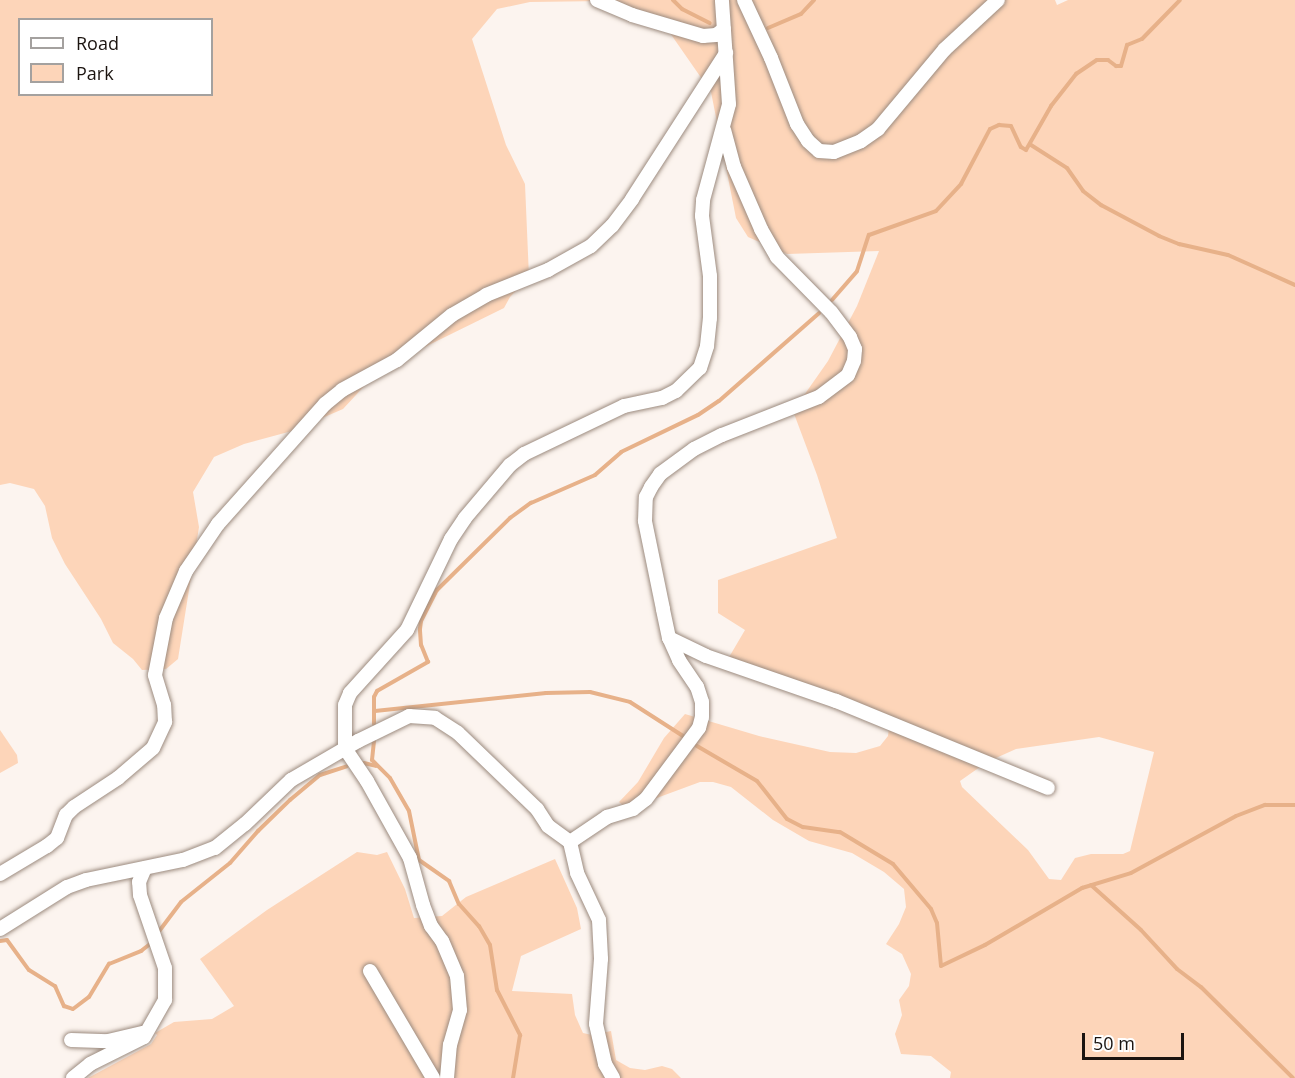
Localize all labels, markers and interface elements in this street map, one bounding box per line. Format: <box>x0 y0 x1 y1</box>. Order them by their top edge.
legend <box>18 18 213 96</box>
text: Road <box>76 31 119 55</box>
text: Park <box>76 61 114 85</box>
scale bar <box>1085 1021 1187 1059</box>
text: 50 m <box>1093 1031 1135 1055</box>

